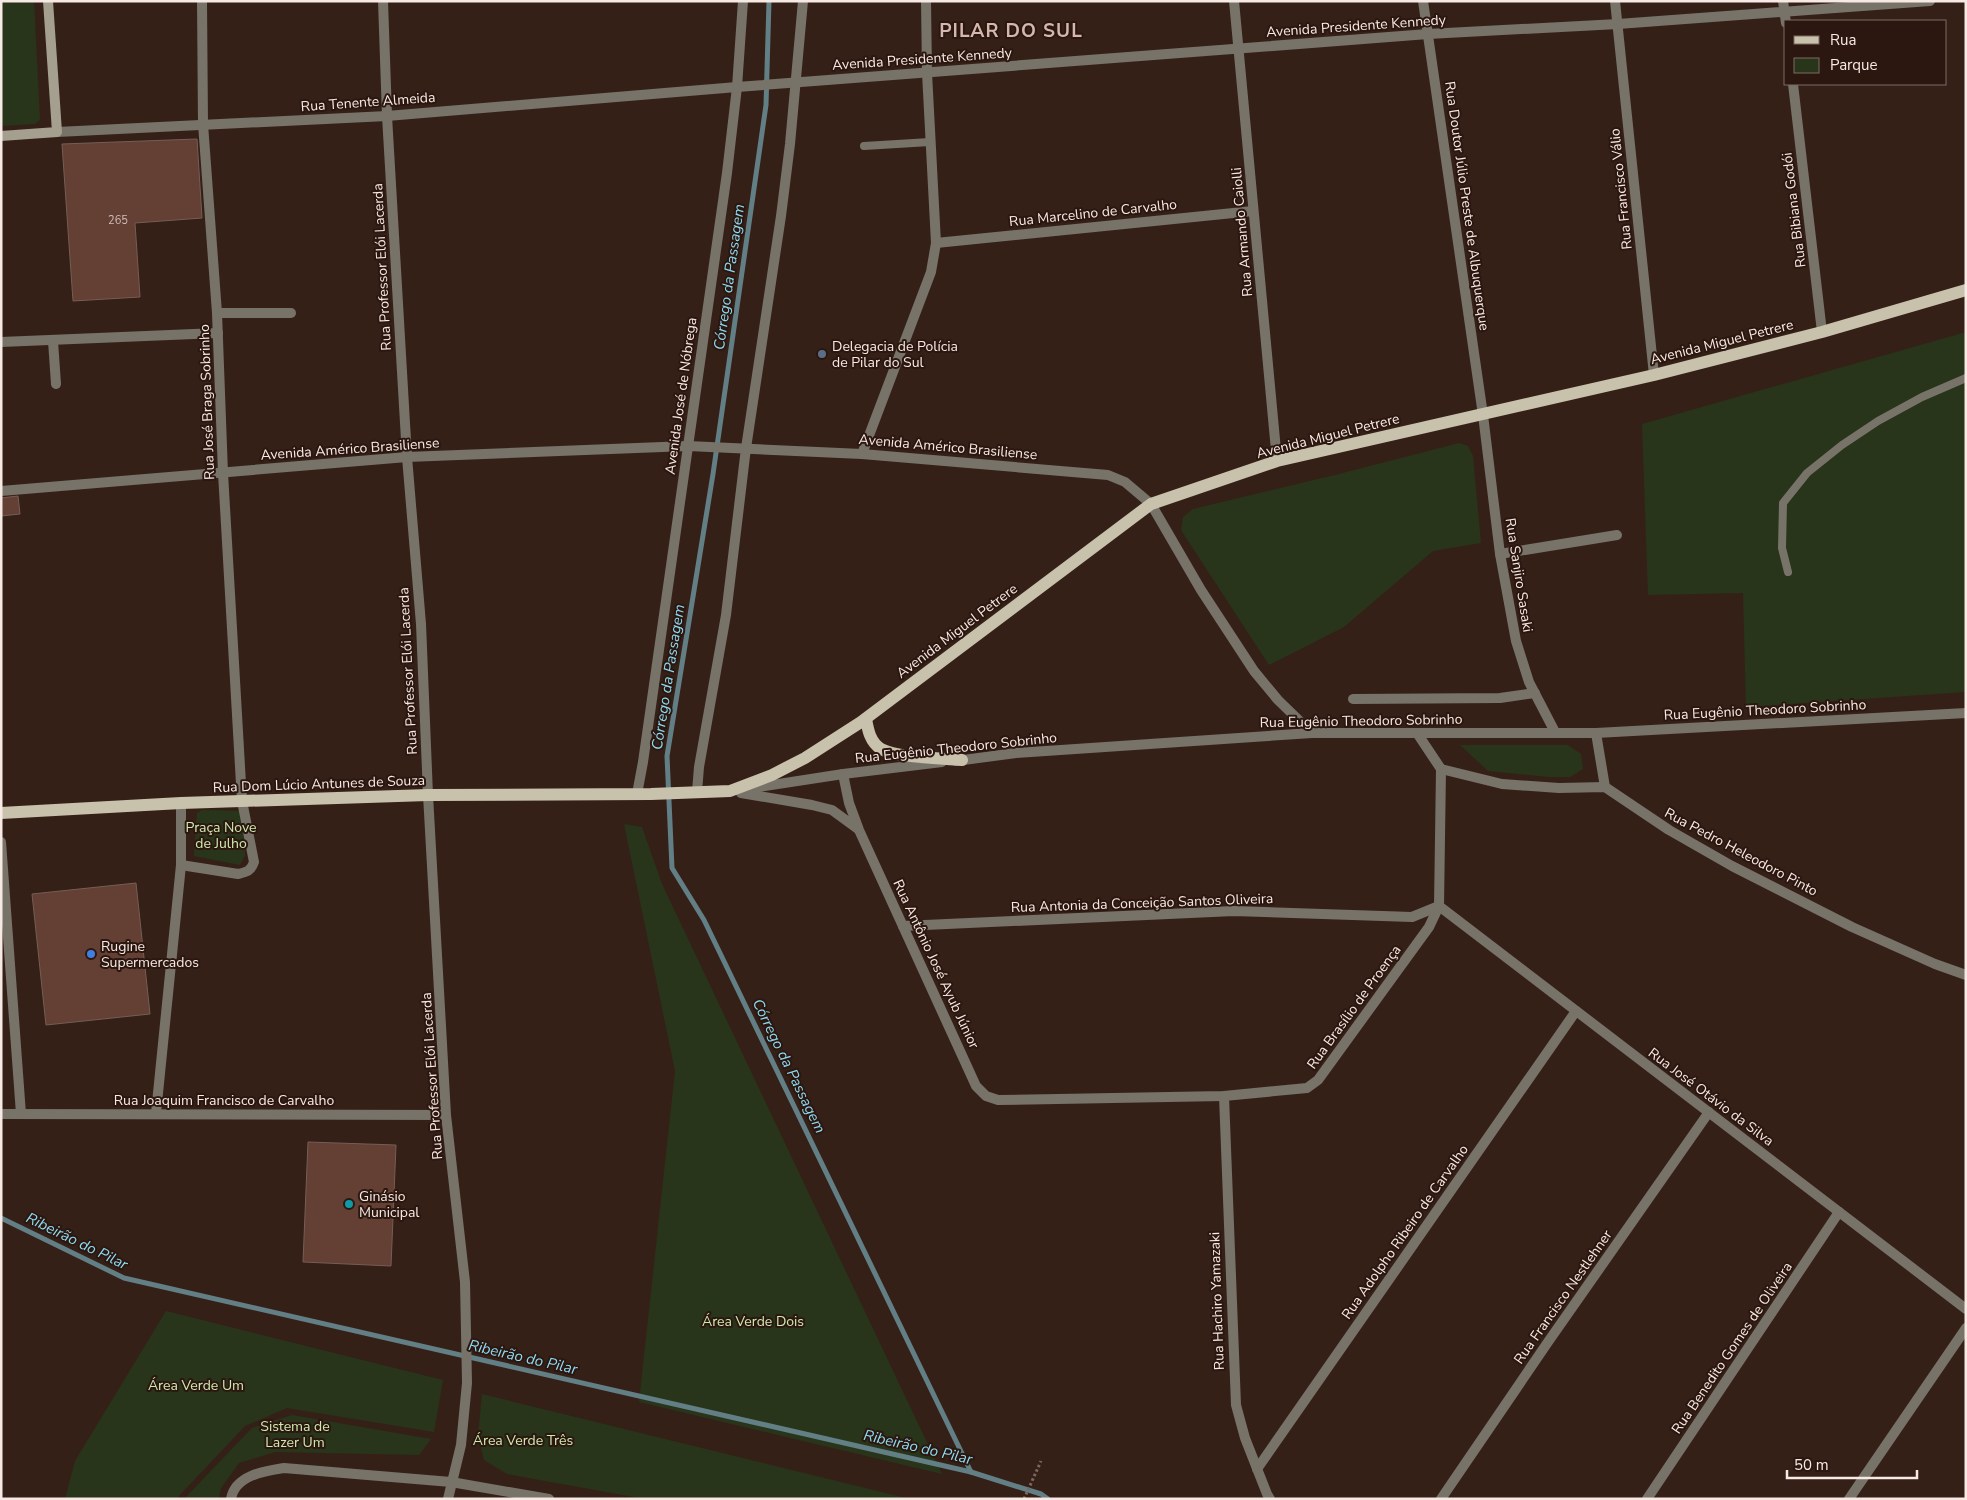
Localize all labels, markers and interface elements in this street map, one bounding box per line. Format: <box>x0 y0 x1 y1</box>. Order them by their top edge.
street label: Avenida Presidente Kennedy <box>1266 10 1447 42</box>
district label: PILAR DO SUL <box>939 18 1083 44</box>
legend <box>1784 20 1947 85</box>
text: Rua <box>1830 30 1856 50</box>
street label: Avenida Presidente Kennedy <box>832 43 1013 75</box>
text: Parque <box>1830 55 1878 75</box>
street label: Rua Doutor Júlio Preste de Albuquerque <box>1440 80 1494 332</box>
street label: Rua Tenente Almeida <box>300 88 436 116</box>
street label: Rua Francisco Válio <box>1605 127 1637 251</box>
street label: Rua Bibiana Godói <box>1778 151 1810 269</box>
street label: Rua Armando Caiolli <box>1227 167 1257 297</box>
street label: Rua Professor Elói Lacerda <box>368 183 396 351</box>
street label: Rua Marcelino de Carvalho <box>1008 195 1178 231</box>
water label: Córrego da Passagem <box>709 203 749 351</box>
house number: 265 <box>108 213 128 228</box>
street label: Avenida Miguel Petrere <box>1648 315 1796 369</box>
street label: Avenida José de Nóbrega <box>661 316 701 476</box>
street label: Rua José Braga Sobrinho <box>195 324 219 480</box>
place label: Delegacia de Polícia de Pilar do Sul <box>832 337 958 372</box>
marker: Delegacia de Polícia de Pilar do Sul <box>816 348 828 360</box>
street label: Avenida Miguel Petrere <box>1254 409 1402 463</box>
street label: Avenida Américo Brasiliense <box>858 430 1038 464</box>
street label: Avenida Américo Brasiliense <box>260 433 440 465</box>
street label: Rua Sanjiro Sasaki <box>1501 516 1537 634</box>
street label: Avenida Miguel Petrere <box>893 579 1021 683</box>
street label: Rua Professor Elói Lacerda <box>394 587 422 755</box>
water label: Córrego da Passagem <box>647 603 689 751</box>
street label: Rua Eugênio Theodoro Sobrinho <box>1663 695 1867 725</box>
street label: Rua Eugênio Theodoro Sobrinho <box>1259 710 1463 732</box>
street label: Rua Eugênio Theodoro Sobrinho <box>854 728 1058 768</box>
street label: Rua Dom Lúcio Antunes de Souza <box>213 771 425 797</box>
street label: Rua Pedro Heleodoro Pinto <box>1661 803 1821 901</box>
park label: Praça Nove de Julho <box>185 818 257 853</box>
street label: Rua Antônio José Ayub Júnior <box>888 876 984 1052</box>
street label: Rua Antonia da Conceição Santos Oliveira <box>1010 889 1274 917</box>
place label: Rugine Supermercados <box>101 937 199 972</box>
street label: Rua Brasílio de Proença <box>1303 941 1405 1073</box>
marker: Rugine Supermercados <box>85 948 97 960</box>
street label: Rua Professor Elói Lacerda <box>417 992 447 1160</box>
water label: Córrego da Passagem <box>748 995 830 1137</box>
street label: Rua José Otávio da Silva <box>1644 1043 1778 1151</box>
street label: Rua Joaquim Francisco de Carvalho <box>114 1091 334 1110</box>
street label: Rua Adolpho Ribeiro de Carvalho <box>1337 1141 1473 1323</box>
place label: Ginásio Municipal <box>359 1187 420 1222</box>
marker: Ginásio Municipal <box>343 1198 355 1210</box>
water label: Ribeirão do Pilar <box>23 1208 132 1275</box>
street label: Rua Francisco Nestlehner <box>1509 1226 1617 1368</box>
street label: Rua Hachiro Yamazaki <box>1205 1231 1229 1371</box>
street label: Rua Benedito Gomes de Oliveira <box>1667 1258 1797 1438</box>
park label: Área Verde Dois <box>702 1312 804 1331</box>
water label: Ribeirão do Pilar <box>467 1335 580 1379</box>
park label: Área Verde Um <box>148 1376 244 1395</box>
park label: Sistema de Lazer Um <box>260 1417 330 1452</box>
water label: Ribeirão do Pilar <box>862 1425 975 1469</box>
park label: Área Verde Três <box>473 1431 573 1450</box>
scale bar <box>1787 1448 1917 1480</box>
text: 50 m <box>1794 1455 1829 1475</box>

